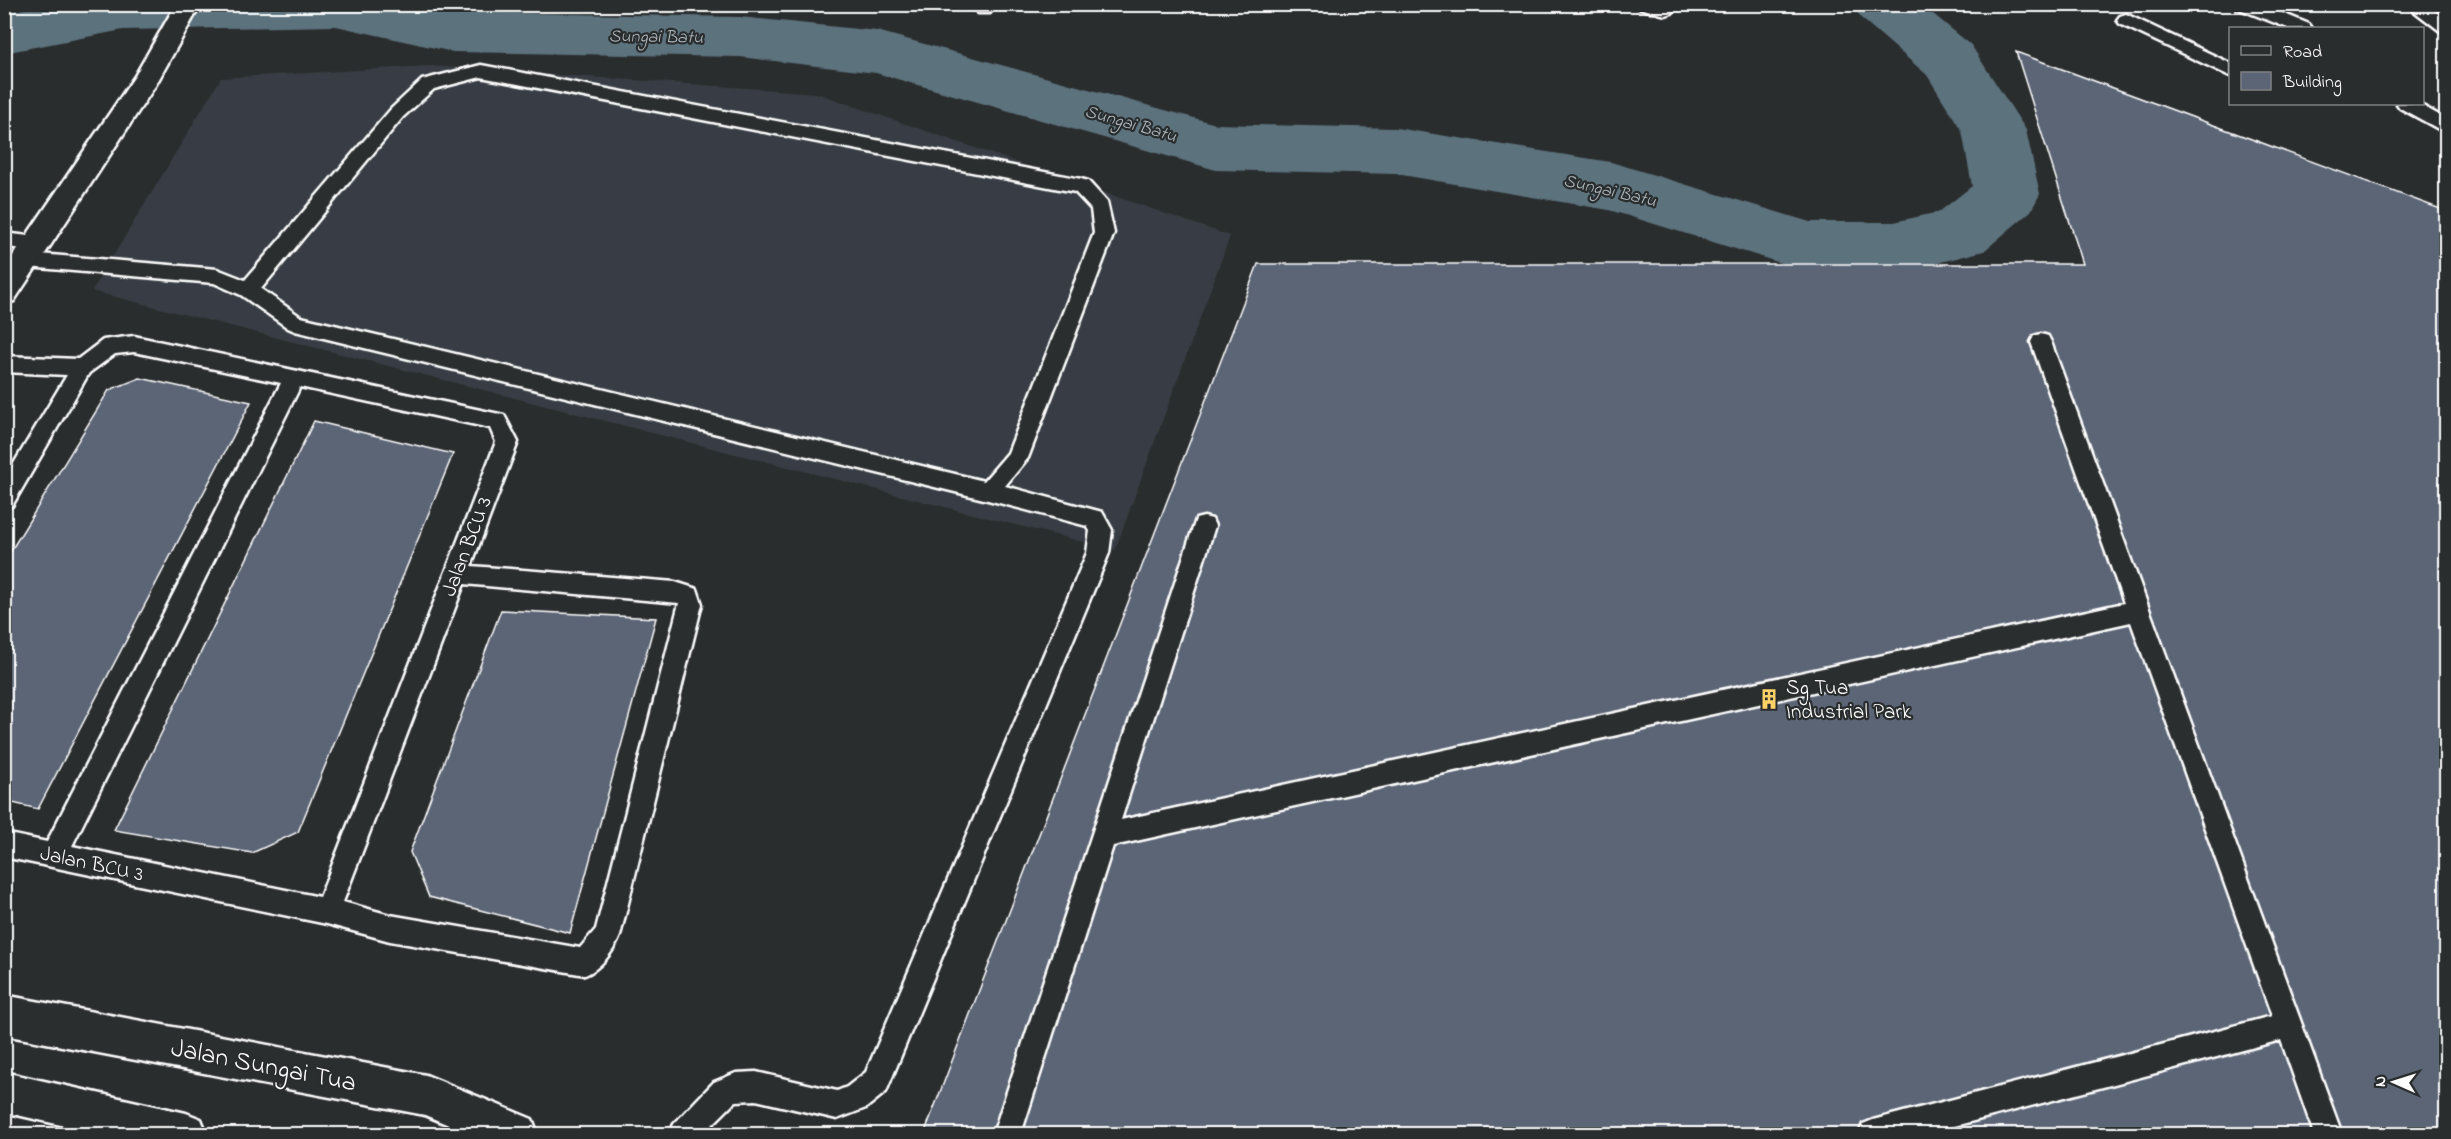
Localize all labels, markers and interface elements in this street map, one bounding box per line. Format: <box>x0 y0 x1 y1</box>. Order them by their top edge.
water label: Sungai Batu <box>609 24 703 52</box>
legend <box>2229 27 2424 105</box>
text: Road <box>2283 40 2322 66</box>
text: Building <box>2282 70 2342 97</box>
water label: Sungai Batu <box>1082 99 1179 150</box>
water label: Sungai Batu <box>1561 169 1658 215</box>
street label: Jalan BCU 3 <box>435 492 501 601</box>
place label: Sg Tua Industrial Park <box>1786 674 1912 728</box>
building icon: Sg Tua Industrial Park <box>1757 687 1781 711</box>
street label: Jalan BCU 3 <box>37 839 146 891</box>
street label: Jalan Sungai Tua <box>168 1030 359 1104</box>
north arrow <box>2364 1052 2424 1112</box>
text: N <box>2369 1075 2393 1087</box>

